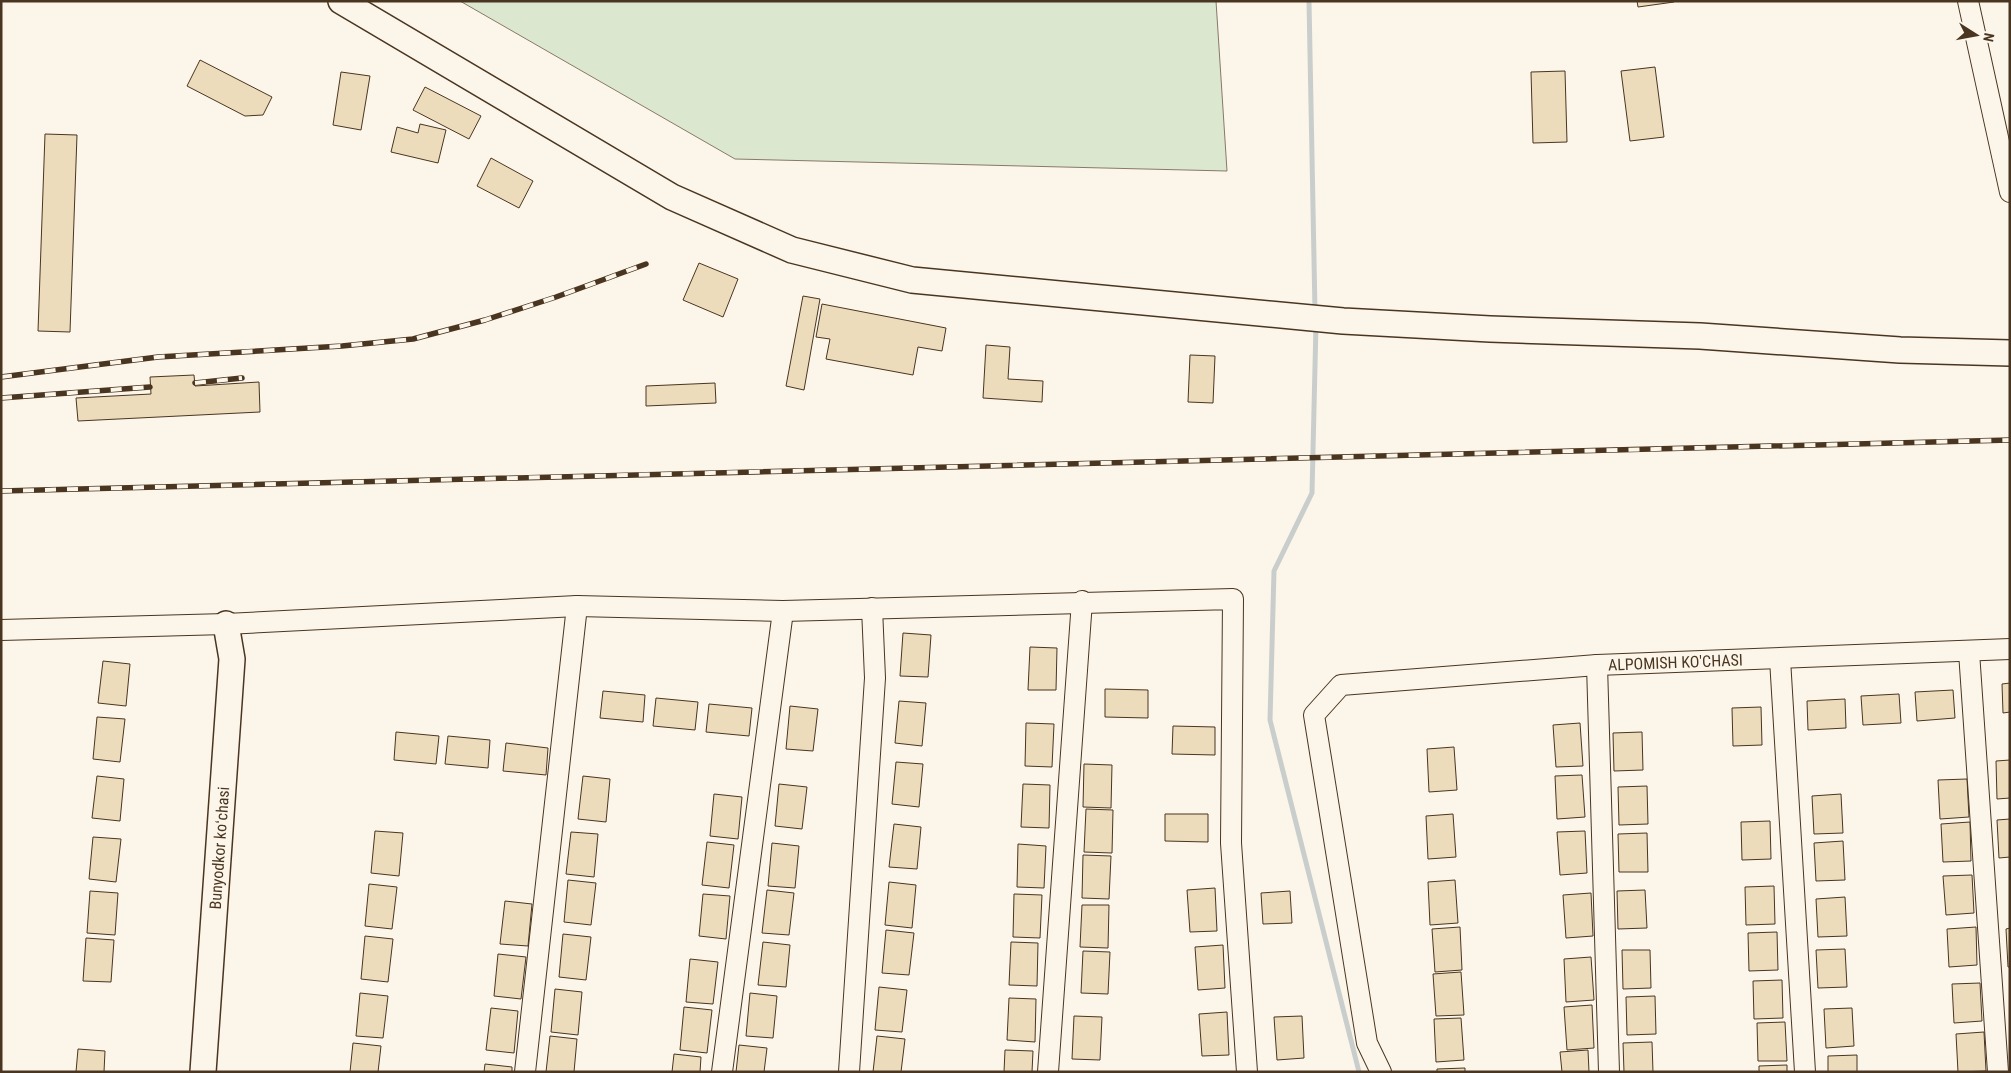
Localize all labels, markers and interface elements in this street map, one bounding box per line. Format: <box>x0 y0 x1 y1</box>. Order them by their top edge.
north arrow <box>1951 10 2001 60</box>
text: N <box>1980 32 1997 43</box>
street label: ALPOMISH KO'CHASI <box>1608 650 1743 675</box>
street label: Bunyodkor koʻchasi <box>206 786 233 910</box>

